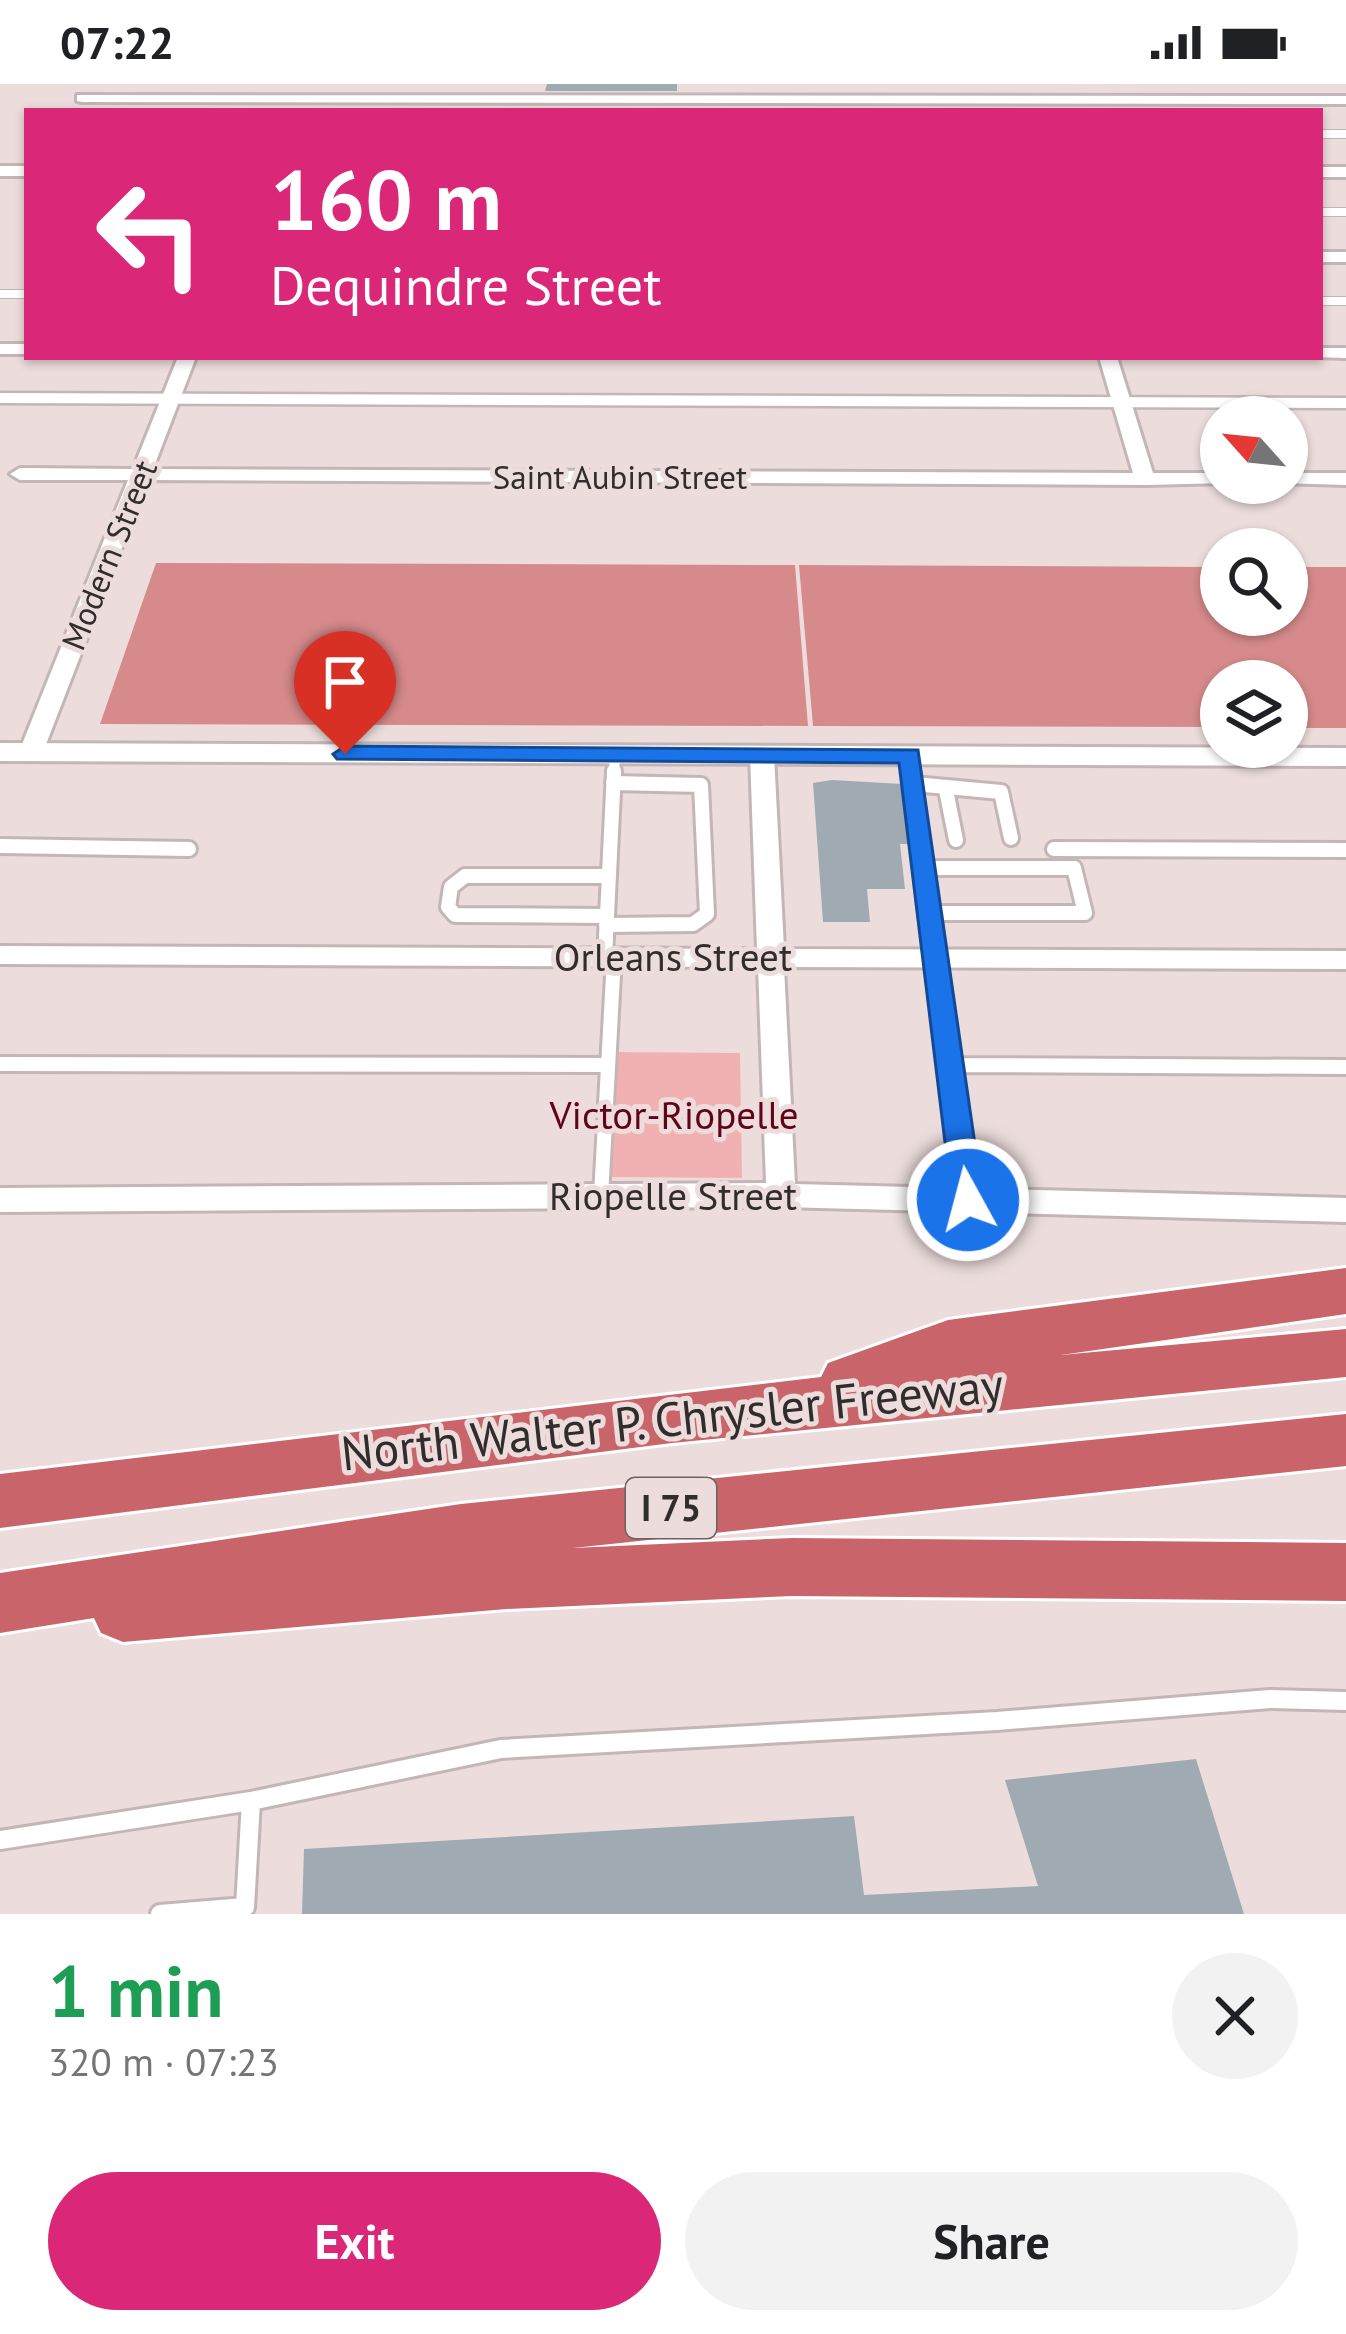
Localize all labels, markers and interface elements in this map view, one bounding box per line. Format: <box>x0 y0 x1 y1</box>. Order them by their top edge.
text: 07:22 <box>60 13 174 71</box>
text: 160 m <box>270 144 502 253</box>
icon: left <box>72 156 228 312</box>
text: Dequindre Street <box>270 250 661 320</box>
north arrow <box>1200 396 1308 504</box>
map controls <box>1200 396 1308 768</box>
street label: Modern Street <box>51 454 166 656</box>
street label: Saint Aubin Street <box>493 455 747 498</box>
button: search <box>1200 528 1308 636</box>
pin <box>294 631 396 754</box>
icon: arrive <box>312 649 378 715</box>
button: layers <box>1200 660 1308 768</box>
street label: Orleans Street <box>554 931 792 982</box>
park label: Victor-Riopelle <box>548 1089 799 1140</box>
position arrow <box>905 1137 1031 1263</box>
street label: Riopelle Street <box>549 1170 797 1221</box>
street label: North Walter P. Chrysler Freeway <box>338 1352 1006 1484</box>
road number: I 75 <box>626 1478 716 1538</box>
text: 1 min <box>48 1944 224 2037</box>
button: close <box>1172 1953 1298 2079</box>
text: 320 m · 07:23 <box>48 2036 279 2087</box>
button: Exit <box>48 2172 661 2310</box>
button: Share <box>685 2172 1298 2310</box>

